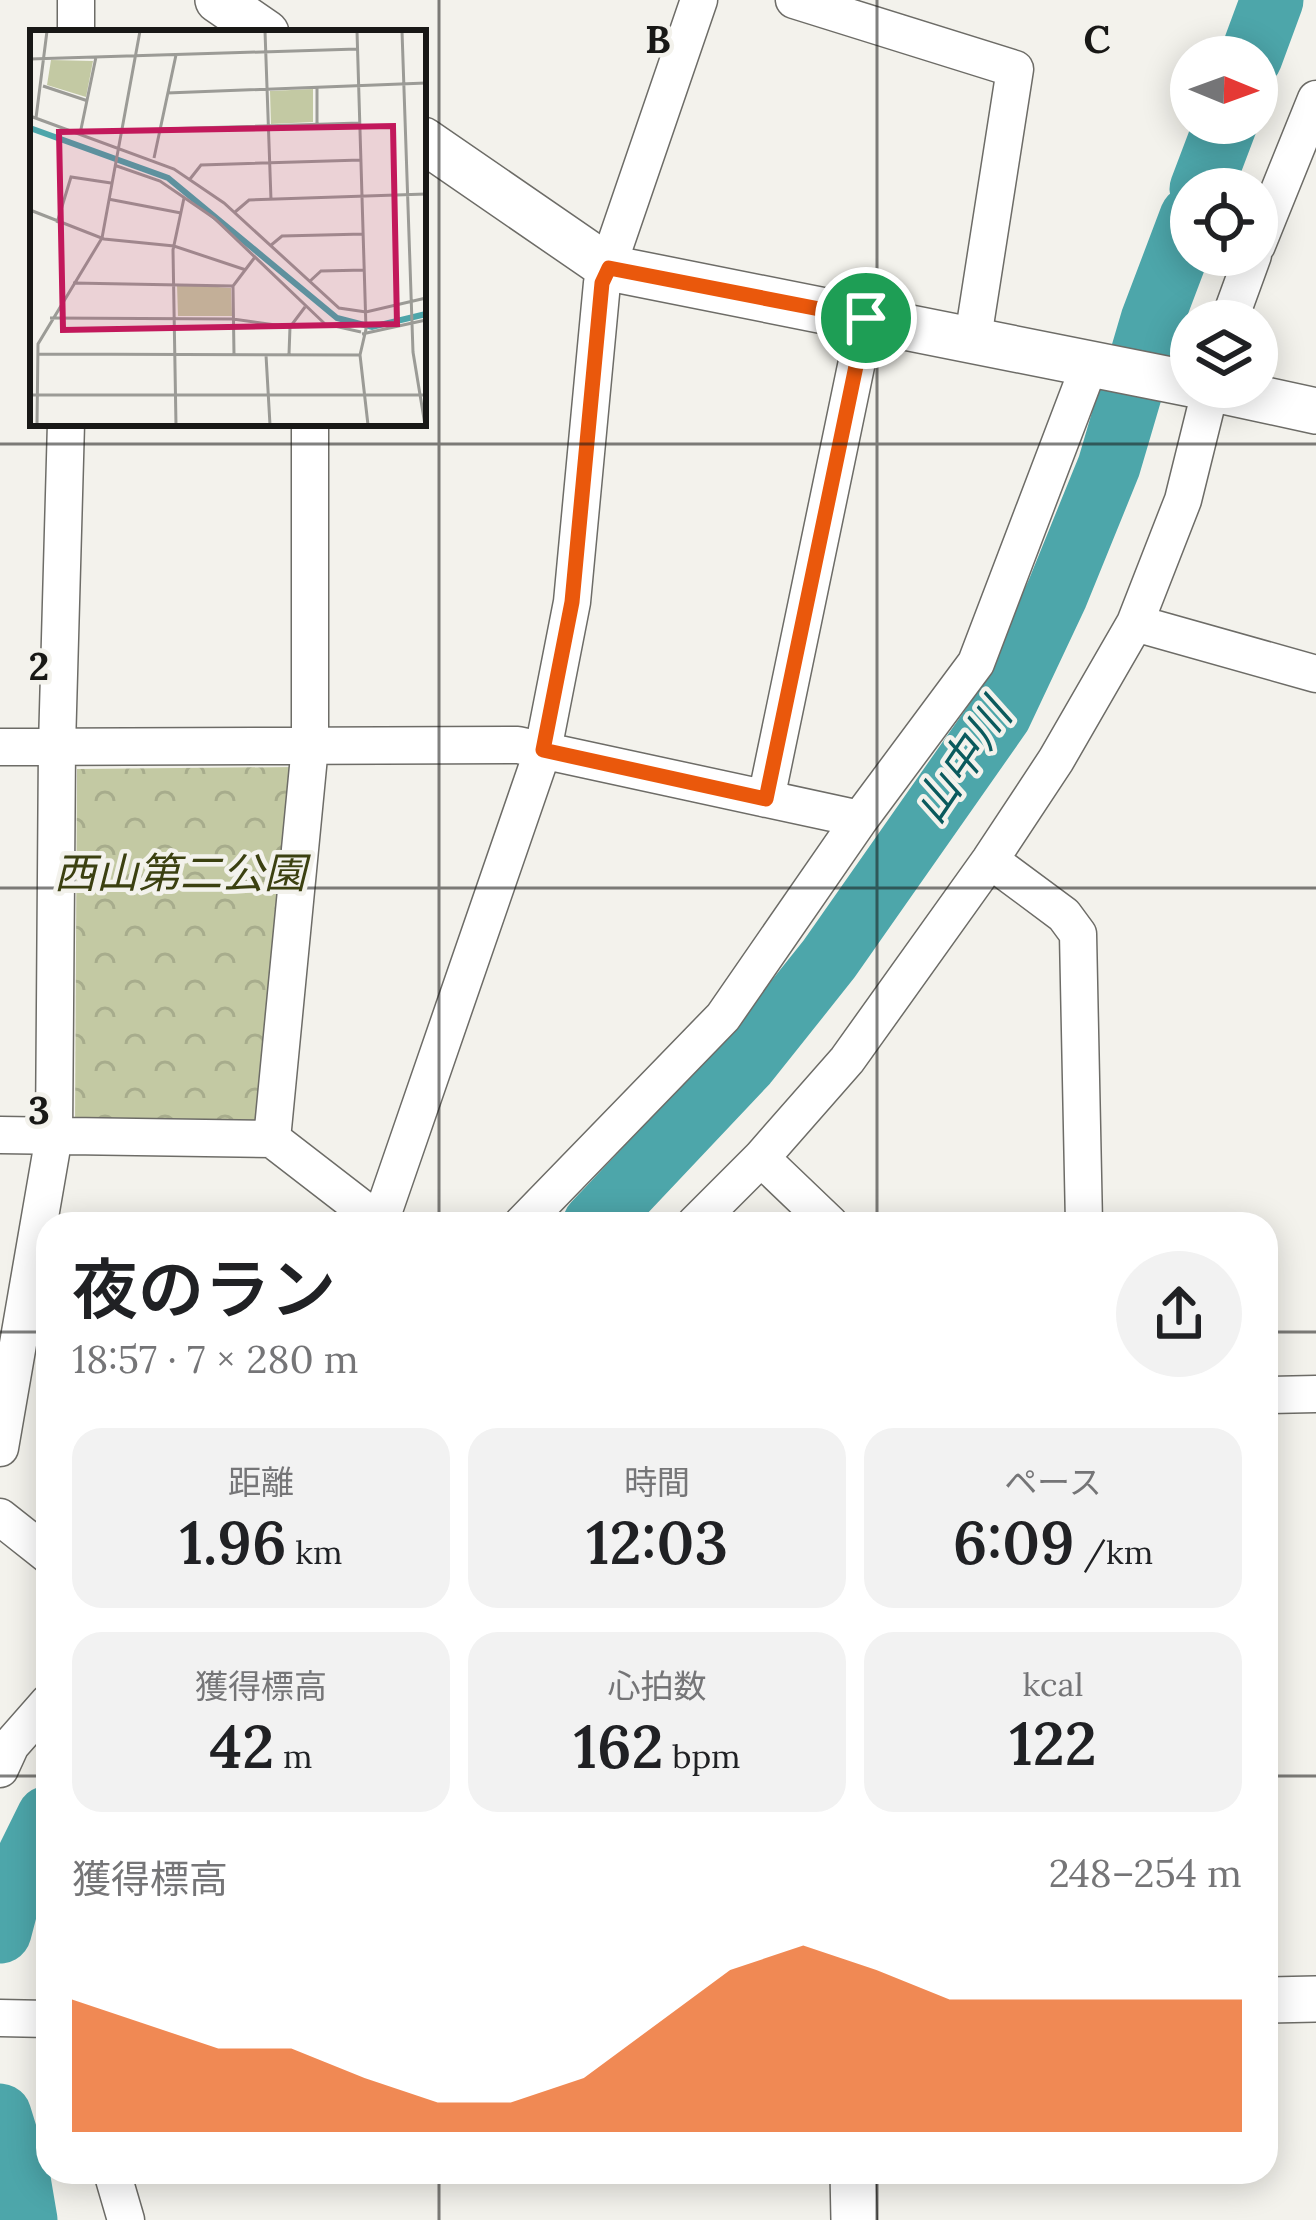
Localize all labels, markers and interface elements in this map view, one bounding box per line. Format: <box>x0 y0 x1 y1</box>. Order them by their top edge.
text: B <box>645 14 671 64</box>
text: C <box>1084 14 1111 64</box>
inset map <box>30 30 426 426</box>
north arrow <box>1170 36 1278 144</box>
map controls <box>1170 36 1278 408</box>
button: locate <box>1170 168 1278 276</box>
pin <box>815 267 917 369</box>
icon: arrive <box>833 285 899 351</box>
button: layers <box>1170 300 1278 408</box>
text: 2 <box>29 641 49 691</box>
water label: 山中川 <box>900 686 1025 833</box>
park label: 西山第二公園 <box>54 846 311 900</box>
text: 3 <box>28 1085 50 1135</box>
text: 夜のラン <box>72 1247 336 1331</box>
button: share <box>1116 1251 1242 1377</box>
text: 18:57 · 7 × 280 m <box>72 1334 359 1384</box>
text: 距離 <box>228 1461 294 1503</box>
text: 時間 <box>624 1461 690 1503</box>
text: ペース <box>1004 1461 1102 1503</box>
text: 1.96 <box>180 1504 287 1580</box>
text: 12:03 <box>586 1504 728 1580</box>
text: 6:09 <box>953 1504 1075 1580</box>
text: km <box>287 1531 342 1573</box>
text: /km <box>1075 1531 1153 1573</box>
text: kcal <box>1023 1663 1083 1705</box>
text: 獲得標高 <box>195 1665 327 1707</box>
text: 心拍数 <box>608 1665 707 1707</box>
text: 122 <box>1009 1705 1097 1781</box>
text: 42 <box>210 1708 274 1784</box>
text: 162 <box>573 1708 664 1784</box>
text: m <box>274 1735 312 1777</box>
text: bpm <box>664 1735 741 1777</box>
text: 248–254 m <box>1049 1848 1242 1898</box>
text: 獲得標高 <box>72 1854 228 1904</box>

